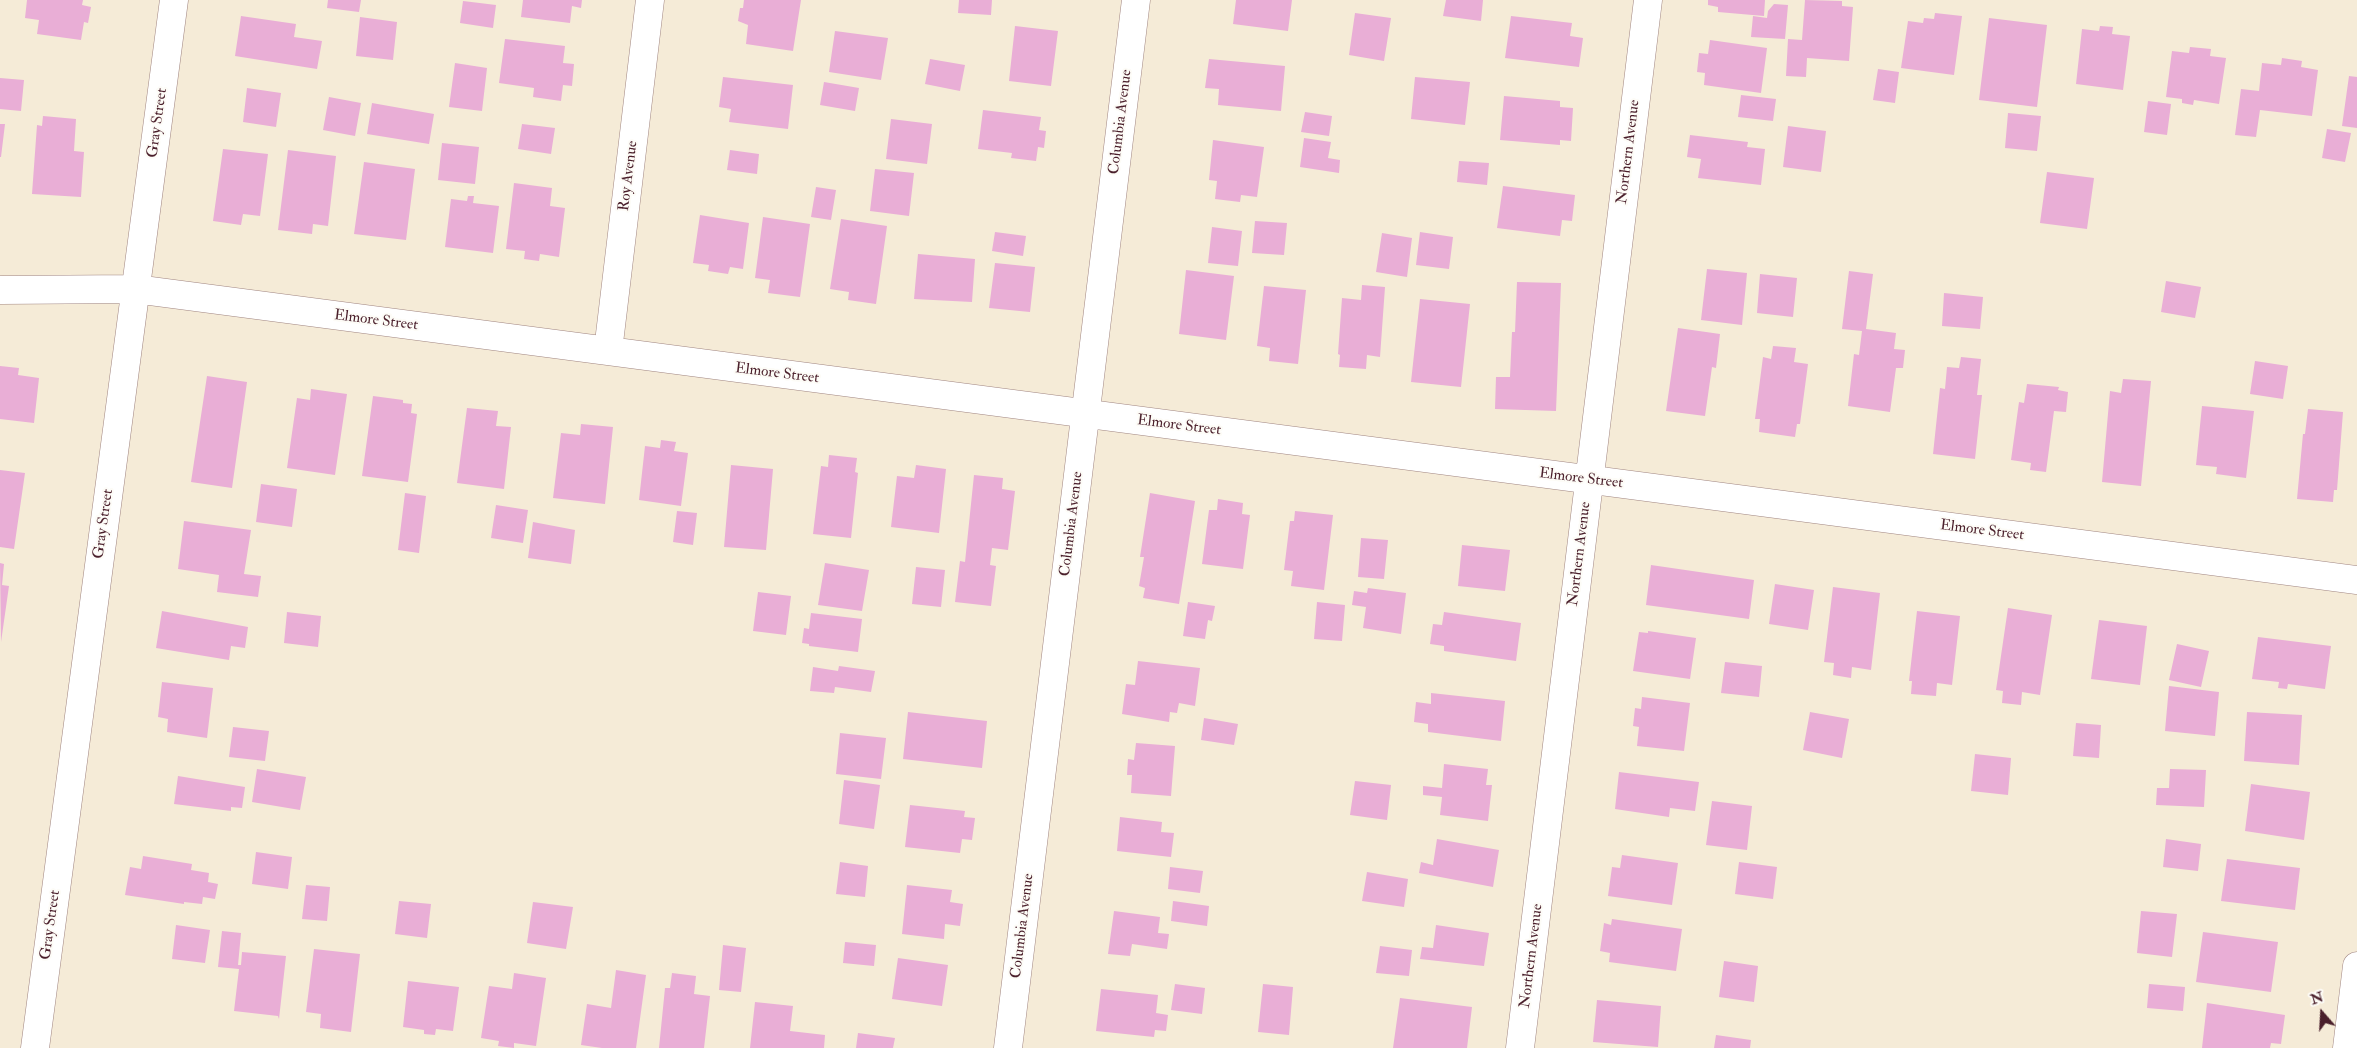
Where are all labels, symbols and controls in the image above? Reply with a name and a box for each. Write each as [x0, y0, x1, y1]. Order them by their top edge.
street label: Columbia Avenue [1106, 69, 1136, 175]
street label: Gray Street [144, 87, 172, 159]
street label: Northern Avenue [1614, 99, 1644, 205]
street label: Roy Avenue [616, 140, 642, 212]
street label: Elmore Street [333, 307, 419, 335]
street label: Elmore Street [734, 360, 820, 388]
street label: Elmore Street [1136, 412, 1222, 440]
street label: Elmore Street [1538, 465, 1624, 493]
street label: Columbia Avenue [1057, 471, 1087, 577]
street label: Gray Street [90, 488, 118, 560]
street label: Northern Avenue [1565, 501, 1595, 607]
street label: Elmore Street [1939, 517, 2025, 545]
street label: Columbia Avenue [1008, 873, 1038, 979]
street label: Gray Street [37, 889, 65, 961]
street label: Northern Avenue [1517, 903, 1547, 1009]
north arrow [2297, 988, 2347, 1038]
text: N [2308, 988, 2326, 1008]

